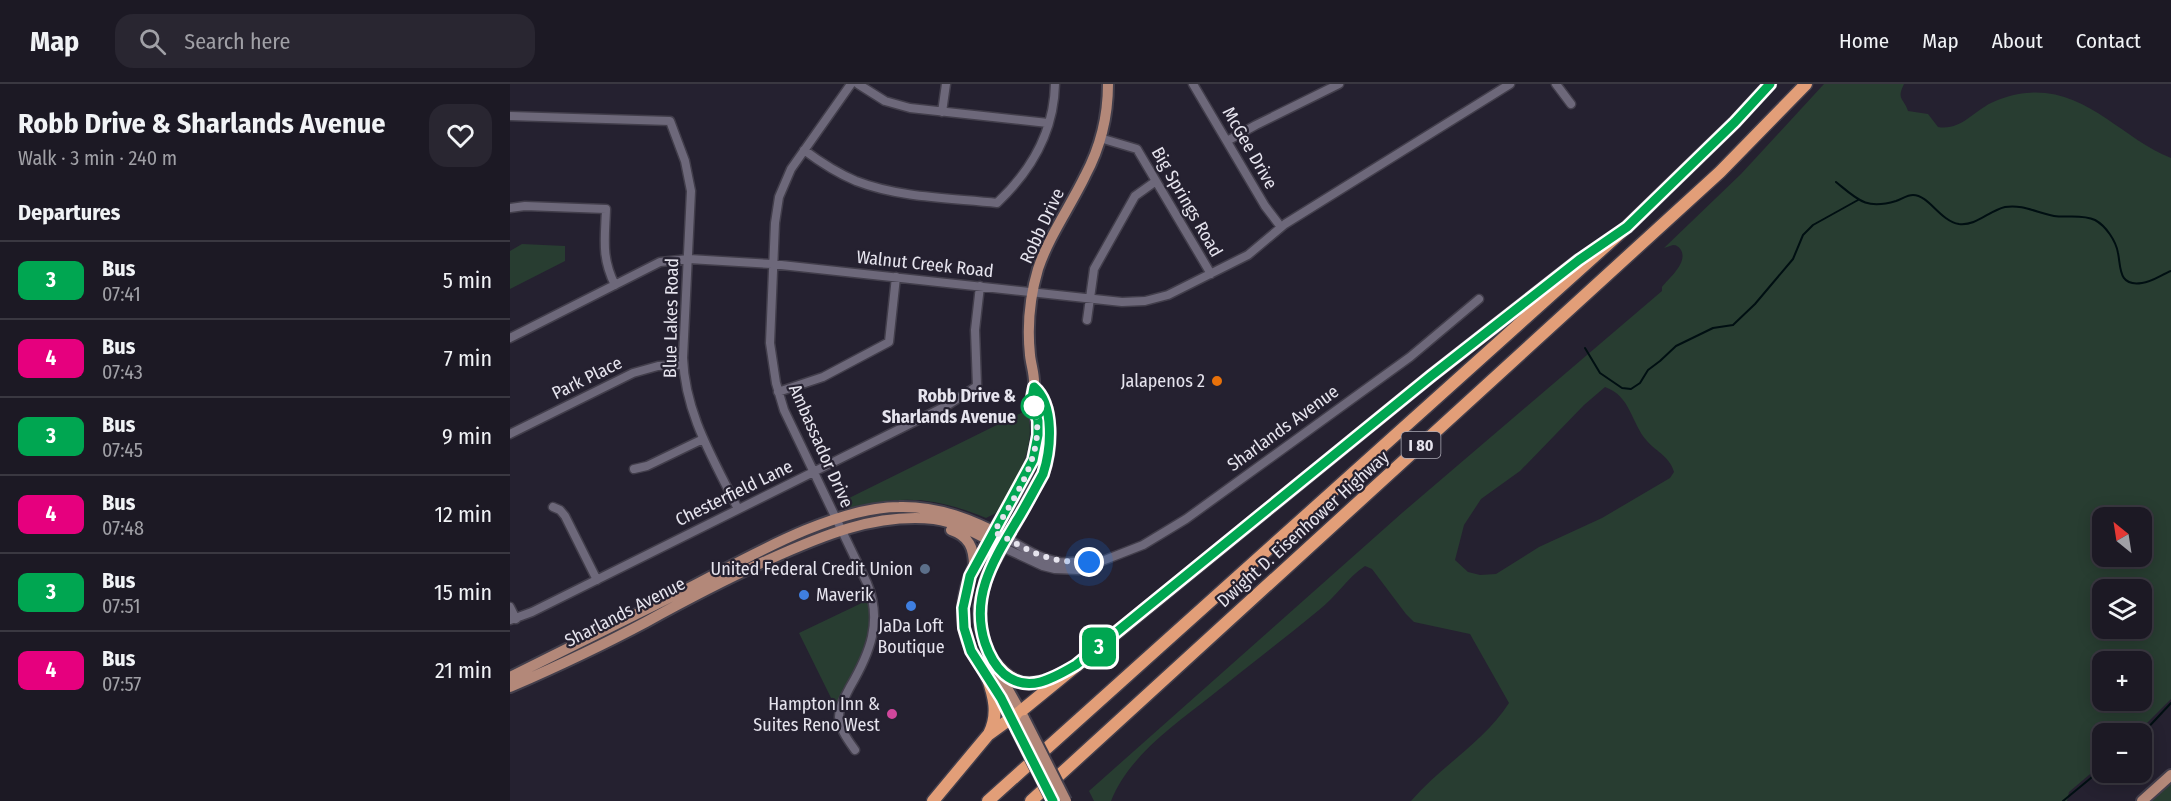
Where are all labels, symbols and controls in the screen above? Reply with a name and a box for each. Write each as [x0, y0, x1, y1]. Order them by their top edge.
search box [115, 14, 535, 68]
text: Map [30, 25, 79, 58]
icon: search [136, 25, 169, 58]
text: Search here [184, 28, 290, 55]
text: Home [1839, 28, 1889, 54]
text: Map [1922, 28, 1959, 54]
text: About [1992, 28, 2043, 54]
text: Contact [2076, 28, 2141, 54]
street label: McGee Drive [1218, 103, 1282, 193]
button: heart [429, 104, 492, 167]
text: Robb Drive & Sharlands Avenue [18, 107, 385, 140]
street label: Big Springs Road [1147, 143, 1227, 261]
text: Walk · 3 min · 240 m [18, 146, 177, 170]
street label: Robb Drive [1015, 185, 1069, 267]
text: Departures [18, 199, 120, 226]
street label: Walnut Creek Road [855, 246, 995, 282]
text: Bus [102, 255, 135, 282]
street label: Blue Lakes Road [659, 258, 683, 378]
text: 3 [46, 267, 56, 293]
text: 5 min [443, 267, 492, 294]
text: 07:41 [102, 282, 141, 306]
text: Bus [102, 333, 135, 360]
text: 4 [46, 345, 56, 371]
text: 7 min [444, 345, 492, 372]
street label: Park Place [548, 352, 626, 404]
text: 07:43 [102, 360, 143, 384]
place label: Jalapenos 2 [1121, 370, 1205, 392]
marker: Jalapenos 2 [1210, 374, 1224, 388]
street label: Sharlands Avenue [1223, 380, 1343, 476]
street label: Ambassador Drive [784, 381, 858, 511]
place label: Robb Drive & Sharlands Avenue [882, 385, 1017, 428]
marker: Robb Drive & Sharlands Avenue [1021, 393, 1047, 419]
text: Bus [102, 411, 135, 438]
text: 3 [46, 423, 56, 449]
text: 9 min [442, 423, 492, 450]
road number: I 80 [1402, 432, 1440, 458]
text: 07:45 [102, 438, 143, 462]
street label: Dwight D. Eisenhower Highway [1213, 446, 1393, 612]
street label: Chesterfield Lane [672, 455, 796, 531]
text: Bus [102, 489, 135, 516]
text: 4 [46, 501, 56, 527]
text: 12 min [434, 501, 492, 528]
north arrow [2092, 507, 2152, 567]
map controls [2092, 507, 2152, 783]
text: 07:48 [102, 516, 144, 540]
your location [1074, 547, 1104, 577]
place label: United Federal Credit Union [711, 558, 913, 580]
marker: United Federal Credit Union [918, 562, 932, 576]
text: Bus [102, 567, 135, 594]
street label: Sharlands Avenue [561, 572, 689, 652]
text: 3 [46, 579, 56, 605]
text: 15 min [434, 579, 492, 606]
button: layers [2092, 579, 2152, 639]
place label: Maverik [816, 584, 874, 606]
marker: Maverik [797, 588, 811, 602]
text: 07:51 [102, 594, 140, 618]
marker: JaDa Loft Boutique [904, 599, 918, 613]
place label: JaDa Loft Boutique [877, 615, 945, 658]
line badge: 3 [1080, 628, 1118, 666]
text: 3 [1094, 634, 1104, 660]
text: Bus [102, 645, 135, 672]
button: + [2092, 651, 2152, 711]
text: 4 [46, 657, 56, 683]
text: 21 min [435, 657, 492, 684]
text: 07:57 [102, 672, 141, 696]
place label: Hampton Inn & Suites Reno West [753, 693, 880, 736]
marker: Hampton Inn & Suites Reno West [885, 707, 899, 721]
button: − [2092, 723, 2152, 783]

